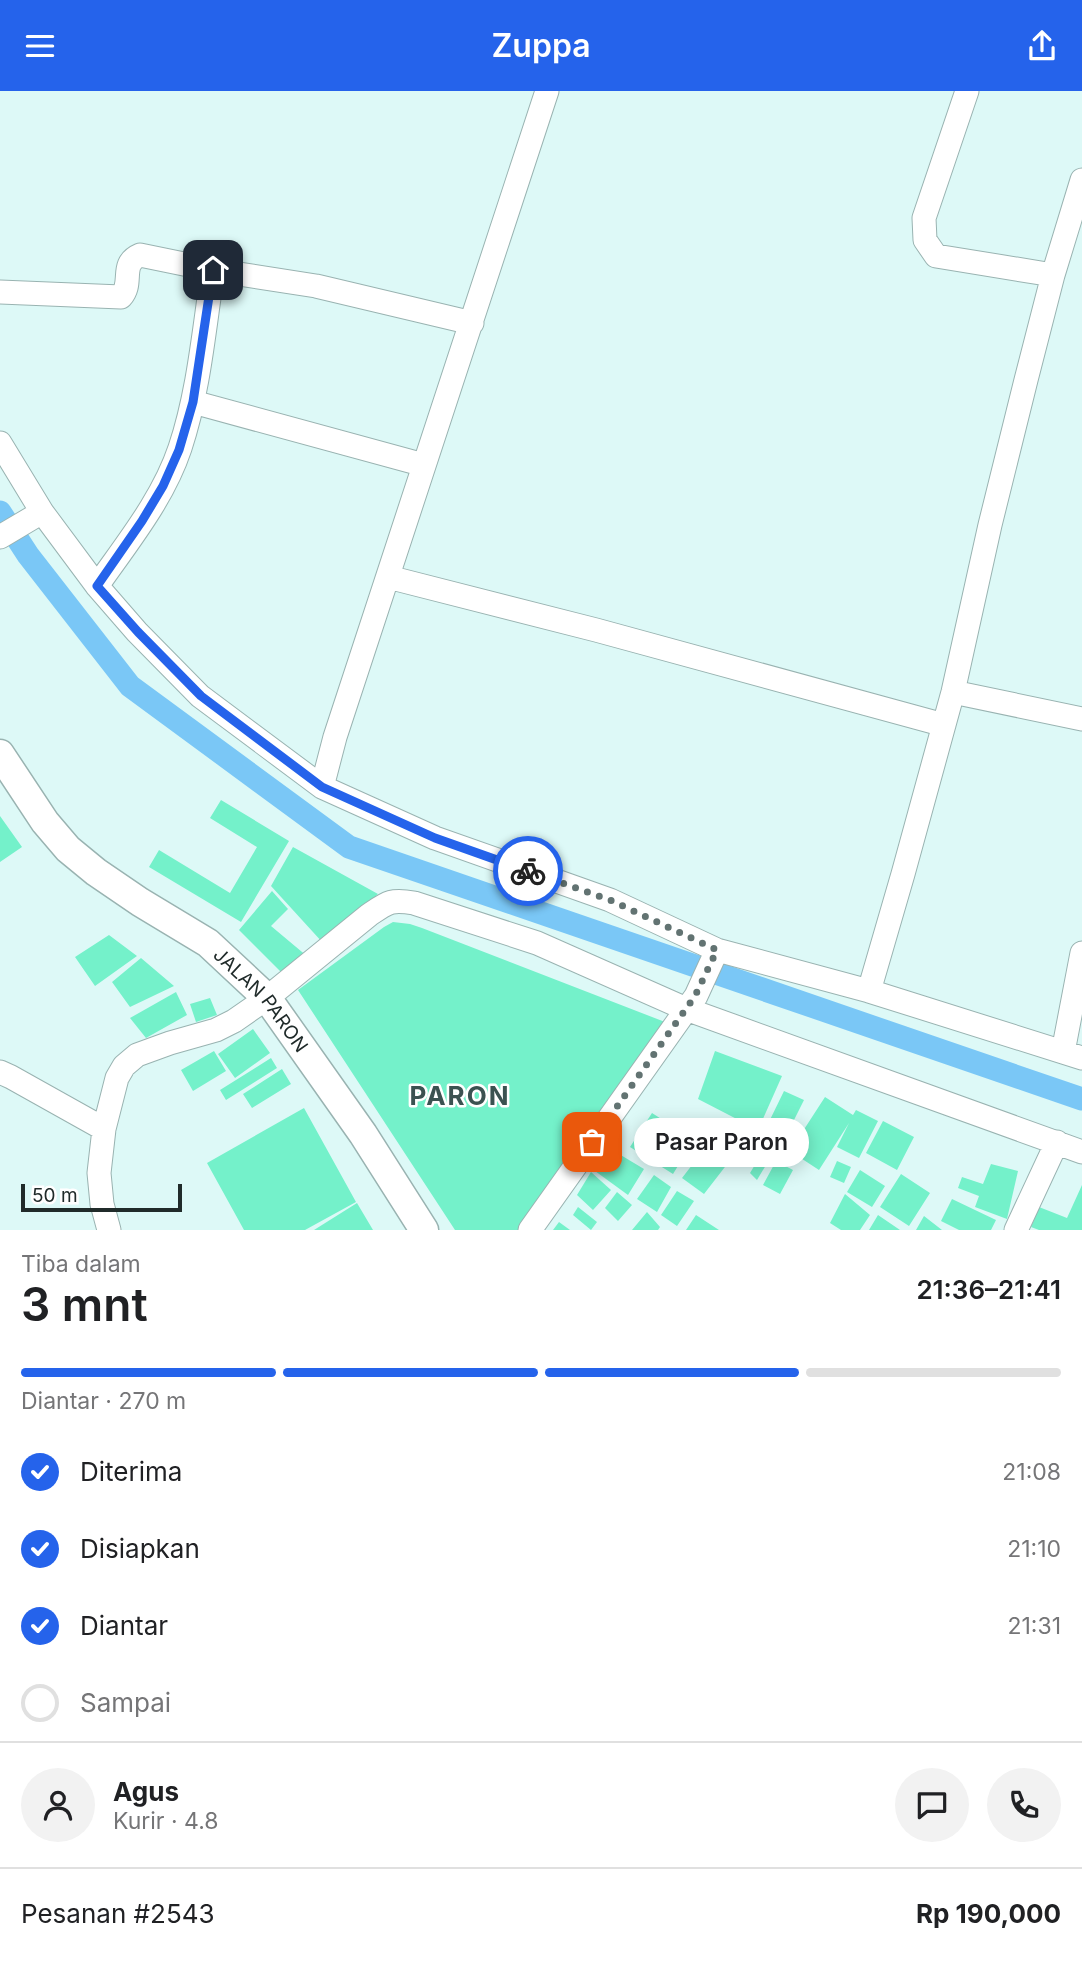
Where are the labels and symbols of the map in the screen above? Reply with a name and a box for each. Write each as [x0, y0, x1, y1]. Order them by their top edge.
pin [183, 240, 243, 300]
courier [493, 836, 563, 906]
street label: JALAN PARON [209, 943, 313, 1057]
district label: PARON [409, 1080, 511, 1111]
pin [562, 1112, 622, 1172]
callout: Pasar Paron [634, 1117, 809, 1167]
scale bar [21, 1181, 182, 1213]

